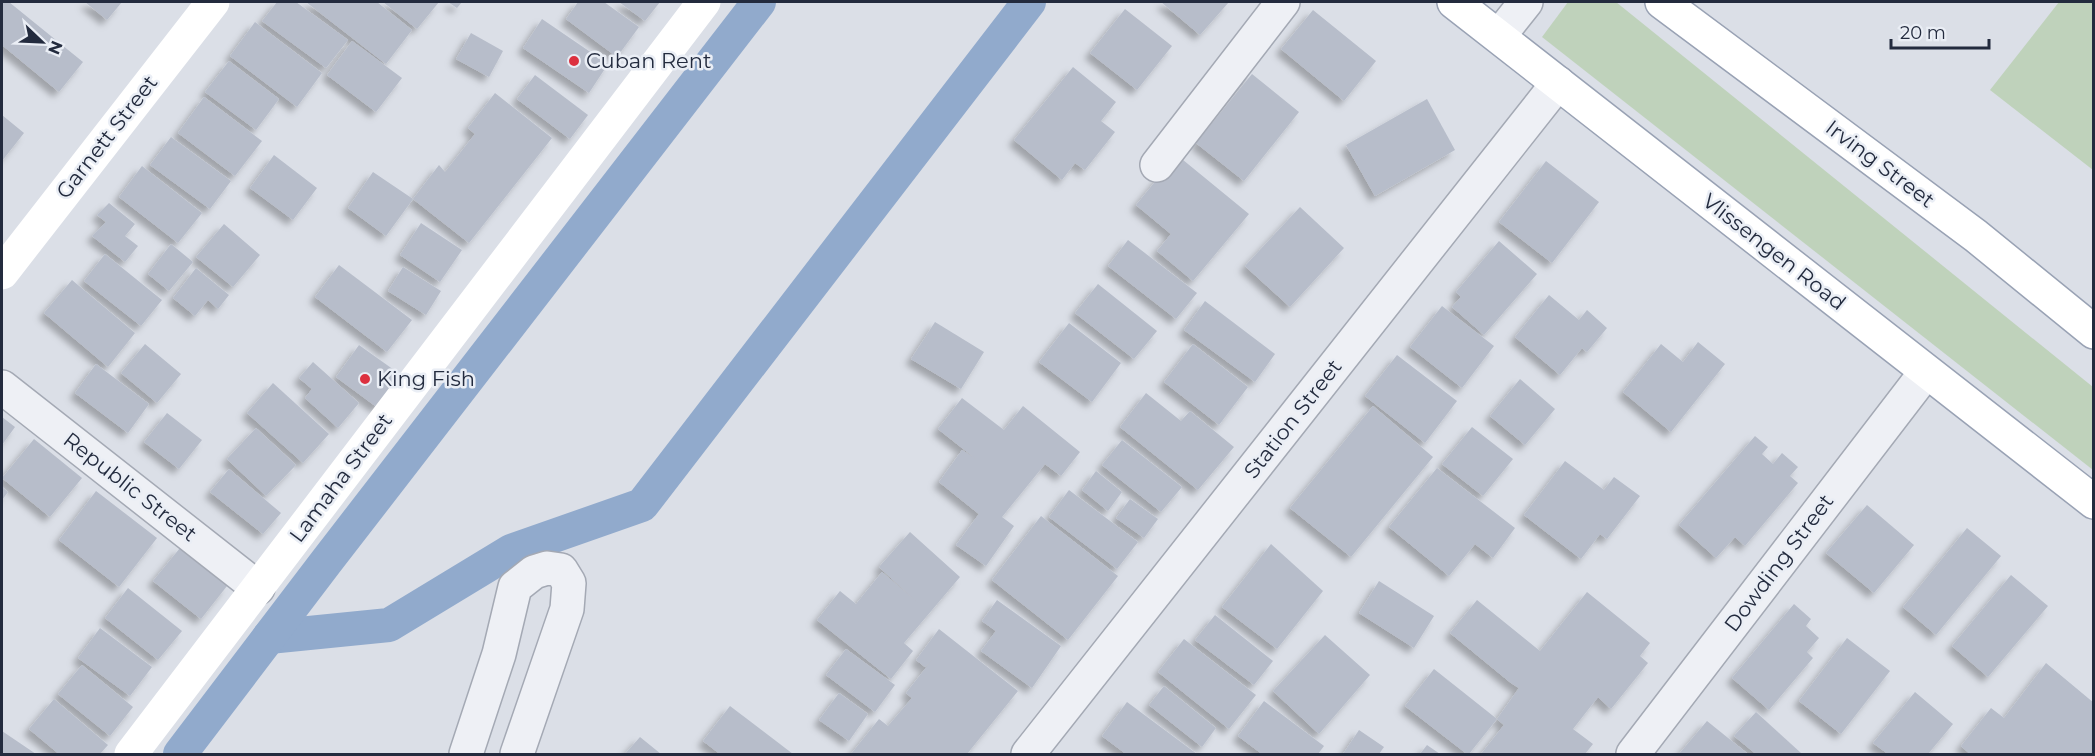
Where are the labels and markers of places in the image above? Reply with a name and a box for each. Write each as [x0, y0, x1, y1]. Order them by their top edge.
place label: Cuban Rent [586, 48, 711, 73]
marker: Cuban Rent [567, 54, 581, 68]
place label: King Fish [377, 366, 475, 391]
marker: King Fish [358, 372, 372, 386]

